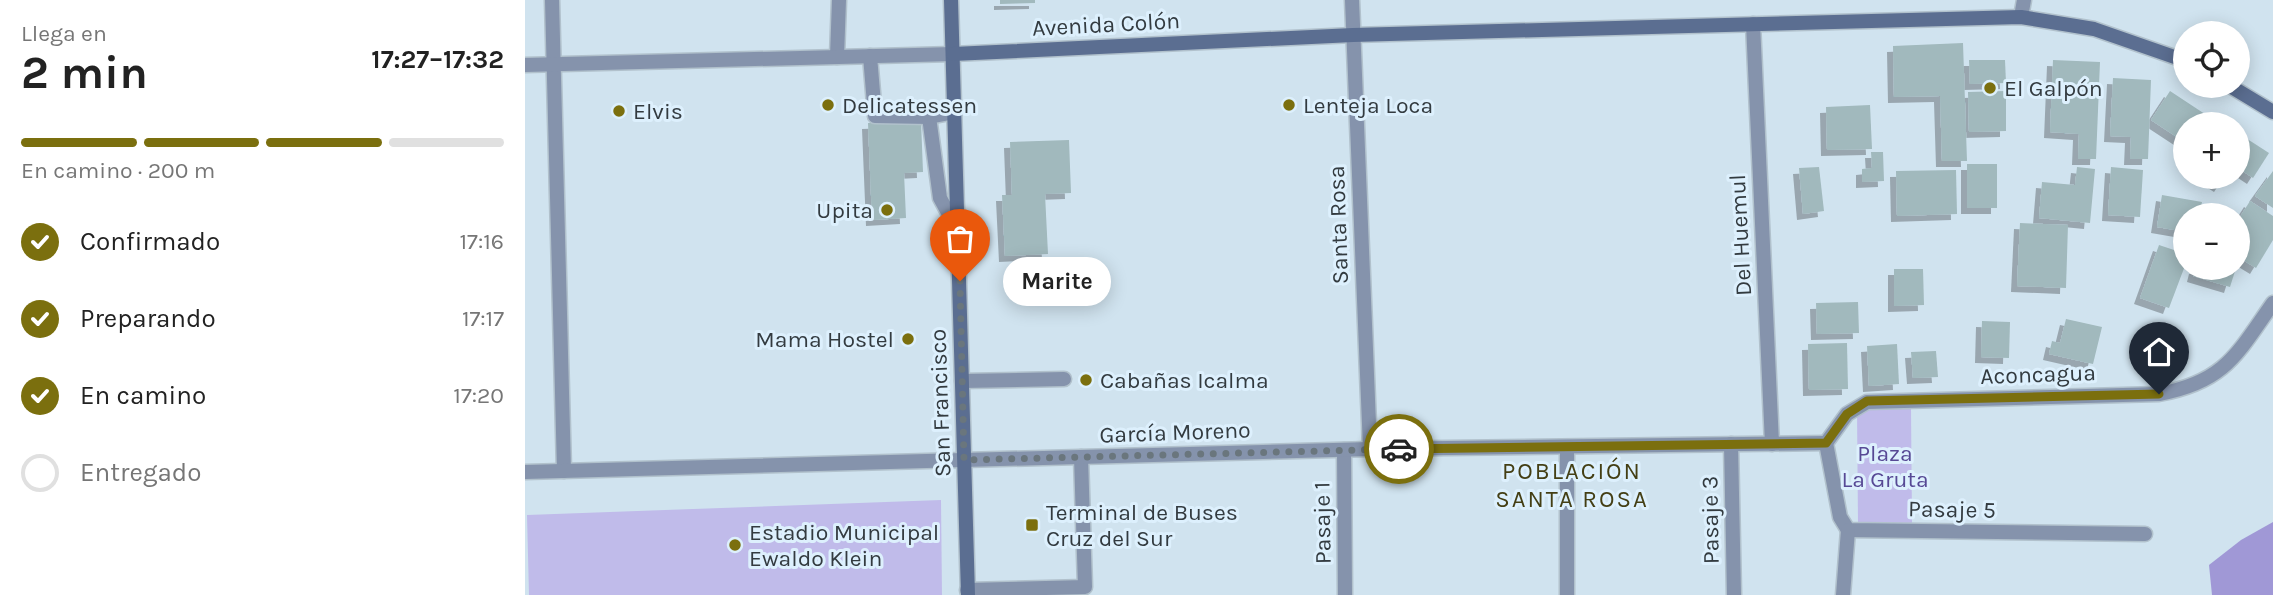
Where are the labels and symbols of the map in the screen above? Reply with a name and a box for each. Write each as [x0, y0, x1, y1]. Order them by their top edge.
street label: Avenida Colón [1031, 7, 1181, 42]
place label: El Galpón [2004, 75, 2103, 102]
marker: El Galpón [1982, 80, 1998, 96]
place label: Delicatessen [842, 92, 977, 119]
place label: Lenteja Loca [1303, 92, 1433, 119]
marker: Delicatessen [820, 97, 836, 113]
marker: Lenteja Loca [1281, 97, 1297, 113]
place label: Elvis [633, 98, 683, 125]
marker: Elvis [611, 103, 627, 119]
street label: Santa Rosa [1323, 165, 1354, 285]
street label: Del Huemul [1724, 173, 1757, 297]
place label: Upita [816, 197, 873, 224]
marker: Upita [879, 202, 895, 218]
pin [930, 209, 990, 281]
callout: Marite [1002, 256, 1111, 306]
pin [2129, 322, 2189, 394]
place label: Mama Hostel [755, 326, 894, 353]
street label: San Francisco [924, 329, 957, 477]
marker: Mama Hostel [900, 331, 916, 347]
street label: Aconcagua [1980, 359, 2096, 390]
place label: Cabañas Icalma [1100, 367, 1269, 394]
marker: Cabañas Icalma [1078, 372, 1094, 388]
courier [1364, 414, 1434, 484]
street label: García Moreno [1099, 416, 1251, 449]
park label: Plaza La Gruta [1841, 440, 1929, 493]
district label: POBLACIÓN SANTA ROSA [1495, 457, 1649, 513]
street label: Pasaje 3 [1696, 476, 1725, 564]
street label: Pasaje 1 [1308, 482, 1337, 564]
street label: Pasaje 5 [1908, 495, 1996, 524]
place label: Terminal de Buses Cruz del Sur [1046, 499, 1238, 552]
marker: Terminal de Buses Cruz del Sur [1024, 517, 1040, 533]
place label: Estadio Municipal Ewaldo Klein [749, 519, 939, 572]
marker: Estadio Municipal Ewaldo Klein [727, 537, 743, 553]

